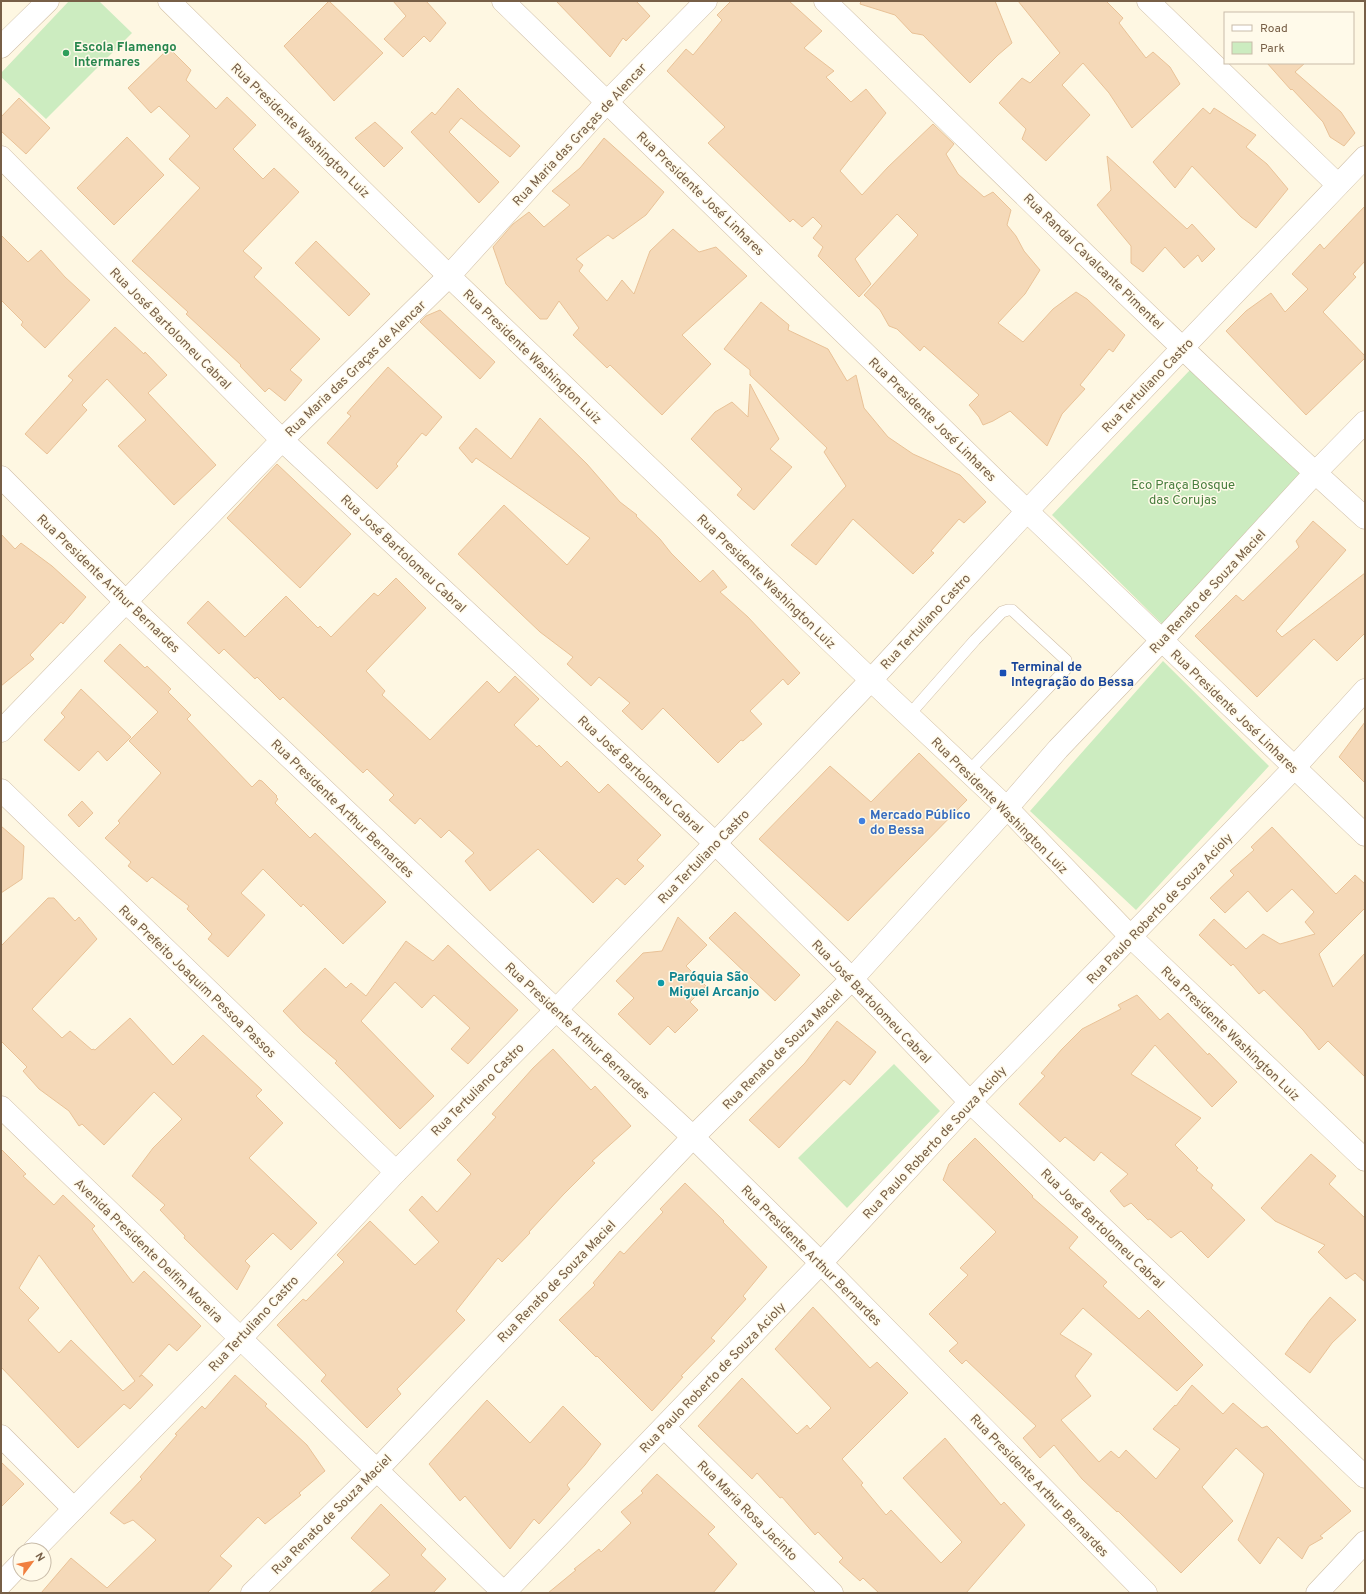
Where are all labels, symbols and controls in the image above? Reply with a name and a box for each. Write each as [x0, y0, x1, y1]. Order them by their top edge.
legend [1224, 12, 1354, 64]
text: Road [1260, 21, 1288, 37]
place label: Escola Flamengo Intermares [74, 40, 177, 71]
text: Park [1260, 41, 1285, 57]
marker: Escola Flamengo Intermares [61, 48, 71, 58]
street label: Rua Presidente Washington Luiz [227, 61, 372, 202]
street label: Rua Maria das Graças de Alencar [510, 61, 651, 210]
street label: Rua Presidente José Linhares [632, 129, 767, 260]
street label: Rua Randal Cavalcante Pimentel [1019, 191, 1166, 334]
street label: Rua José Bartolomeu Cabral [105, 265, 234, 394]
street label: Rua Presidente Washington Luiz [459, 287, 604, 428]
street label: Rua Maria das Graças de Alencar [283, 298, 430, 441]
street label: Rua Tertuliano Castro [1099, 336, 1198, 437]
street label: Rua Presidente José Linhares [864, 355, 999, 486]
park label: Eco Praça Bosque das Corujas [1131, 478, 1235, 509]
street label: Rua José Bartolomeu Cabral [337, 492, 469, 617]
street label: Rua Presidente Arthur Bernardes [33, 512, 182, 657]
street label: Rua Presidente Washington Luiz [693, 512, 838, 653]
street label: Rua Renato de Souza Maciel [1147, 527, 1270, 658]
street label: Rua Tertuliano Castro [878, 571, 975, 674]
street label: Rua Presidente José Linhares [1166, 647, 1301, 778]
place label: Terminal de Integração do Bessa [1011, 660, 1134, 691]
marker: Terminal de Integração do Bessa [998, 668, 1008, 678]
street label: Rua José Bartolomeu Cabral [574, 713, 706, 838]
street label: Rua Presidente Washington Luiz [927, 735, 1070, 878]
street label: Rua Presidente Arthur Bernardes [267, 737, 416, 882]
street label: Rua Tertuliano Castro [655, 807, 754, 908]
place label: Mercado Público do Bessa [870, 808, 971, 839]
marker: Mercado Público do Bessa [857, 816, 867, 826]
street label: Rua Paulo Roberto de Souza Acioly [1084, 831, 1237, 988]
street label: Rua Prefeito Joaquim Pessoa Passos [114, 903, 279, 1062]
street label: Rua José Bartolomeu Cabral [807, 937, 934, 1068]
street label: Rua Presidente Arthur Bernardes [501, 960, 652, 1103]
street label: Rua Presidente Washington Luiz [1157, 964, 1302, 1105]
place label: Paróquia São Miguel Arcanjo [669, 970, 759, 1001]
marker: Paróquia São Miguel Arcanjo [656, 978, 666, 988]
street label: Rua Renato de Souza Maciel [720, 987, 847, 1114]
street label: Rua Tertuliano Castro [429, 1041, 528, 1140]
street label: Rua Paulo Roberto de Souza Acioly [860, 1063, 1011, 1223]
street label: Rua José Bartolomeu Cabral [1036, 1166, 1167, 1293]
street label: Avenida Presidente Delfim Moreira [70, 1176, 225, 1327]
street label: Rua Presidente Arthur Bernardes [737, 1183, 884, 1330]
street label: Rua Renato de Souza Maciel [495, 1218, 620, 1347]
street label: Rua Tertuliano Castro [206, 1273, 303, 1376]
street label: Rua Paulo Roberto de Souza Acioly [637, 1300, 790, 1457]
street label: Rua Presidente Arthur Bernardes [966, 1412, 1111, 1561]
street label: Rua Renato de Souza Maciel [269, 1452, 396, 1579]
street label: Rua Maria Rosa Jacinto [693, 1458, 800, 1565]
north arrow [12, 1542, 52, 1582]
text: N [32, 1550, 48, 1564]

